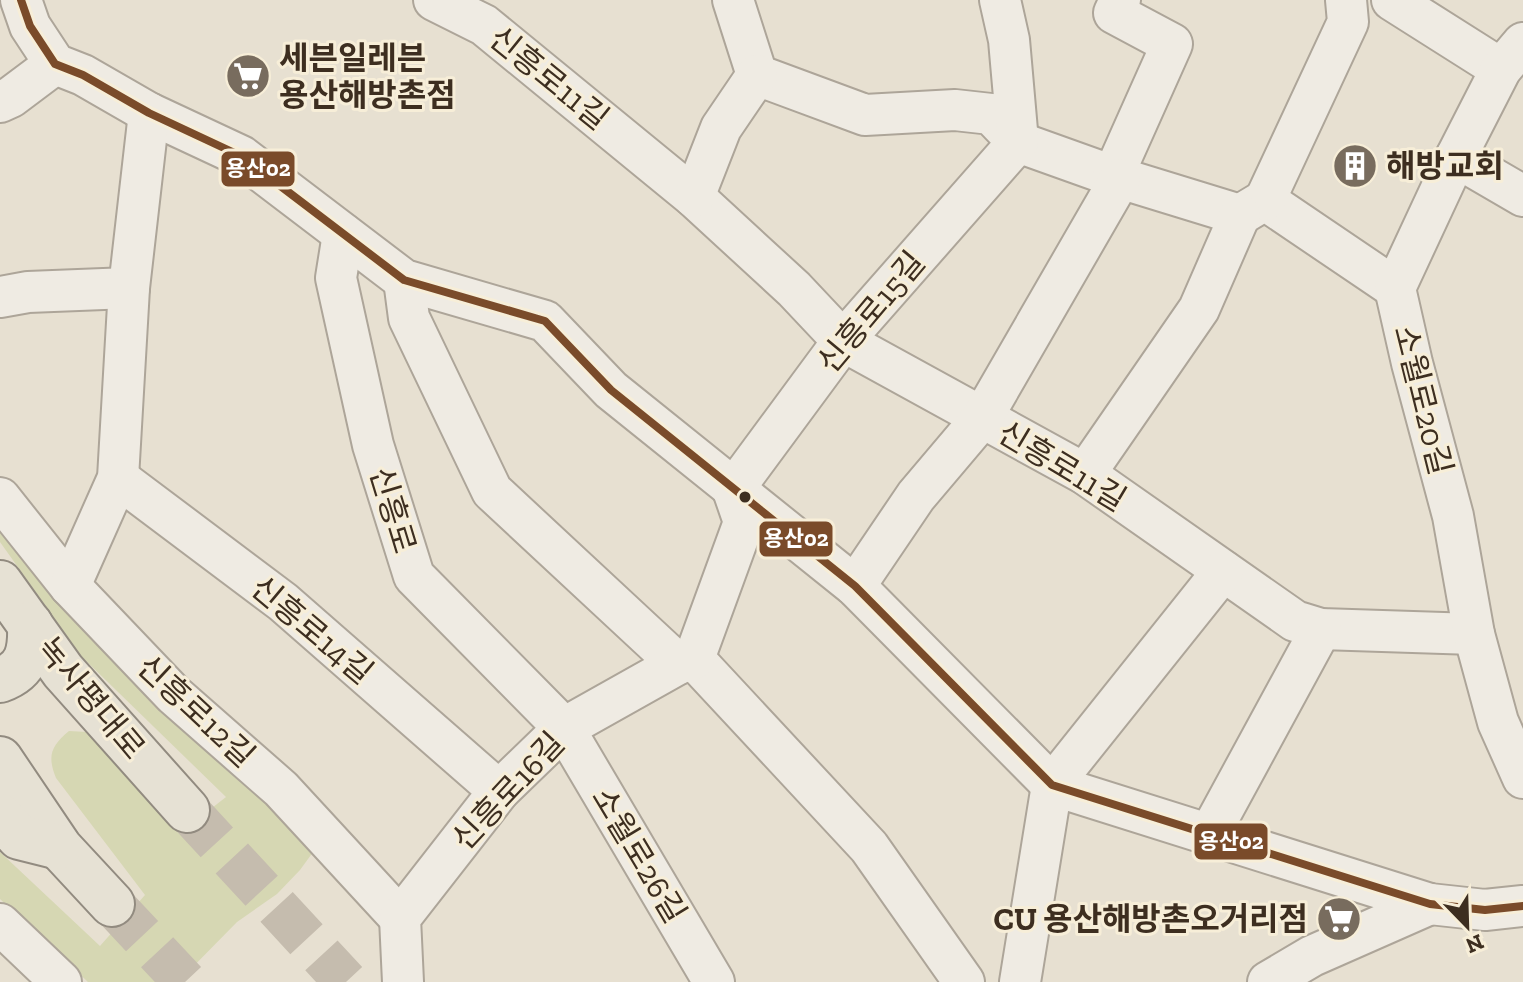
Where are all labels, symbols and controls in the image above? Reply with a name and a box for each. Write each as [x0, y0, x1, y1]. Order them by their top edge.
street label: 신흥로11길 [482, 18, 616, 138]
place label: 세븐일레븐 용산해방촌점 [279, 39, 456, 114]
supermarket icon: 세븐일레븐 용산해방촌점 [224, 52, 272, 100]
building icon: 해방교회 [1331, 142, 1379, 190]
place label: 해방교회 [1386, 147, 1504, 185]
line badge: 용산02 [220, 150, 296, 188]
text: 용산02 [226, 155, 291, 182]
street label: 신흥로15길 [809, 244, 933, 380]
street label: 소월로20길 [1386, 321, 1460, 479]
street label: 신흥로11길 [991, 413, 1133, 519]
street label: 신흥로 [362, 462, 424, 558]
unlabelled marker [737, 489, 753, 505]
line badge: 용산02 [758, 520, 834, 558]
text: 용산02 [764, 525, 829, 552]
street label: 신흥로14길 [243, 568, 381, 692]
street label: 녹사평대로 [29, 629, 153, 767]
street label: 신흥로12길 [129, 647, 263, 775]
street label: 신흥로16길 [444, 724, 572, 858]
street label: 소월로26길 [584, 780, 694, 930]
line badge: 용산02 [1193, 822, 1269, 861]
text: 용산02 [1199, 828, 1264, 855]
north arrow [1427, 886, 1507, 966]
supermarket icon: CU 용산해방촌오거리점 [1315, 895, 1363, 943]
place label: CU 용산해방촌오거리점 [993, 900, 1308, 938]
text: N [1461, 928, 1488, 960]

